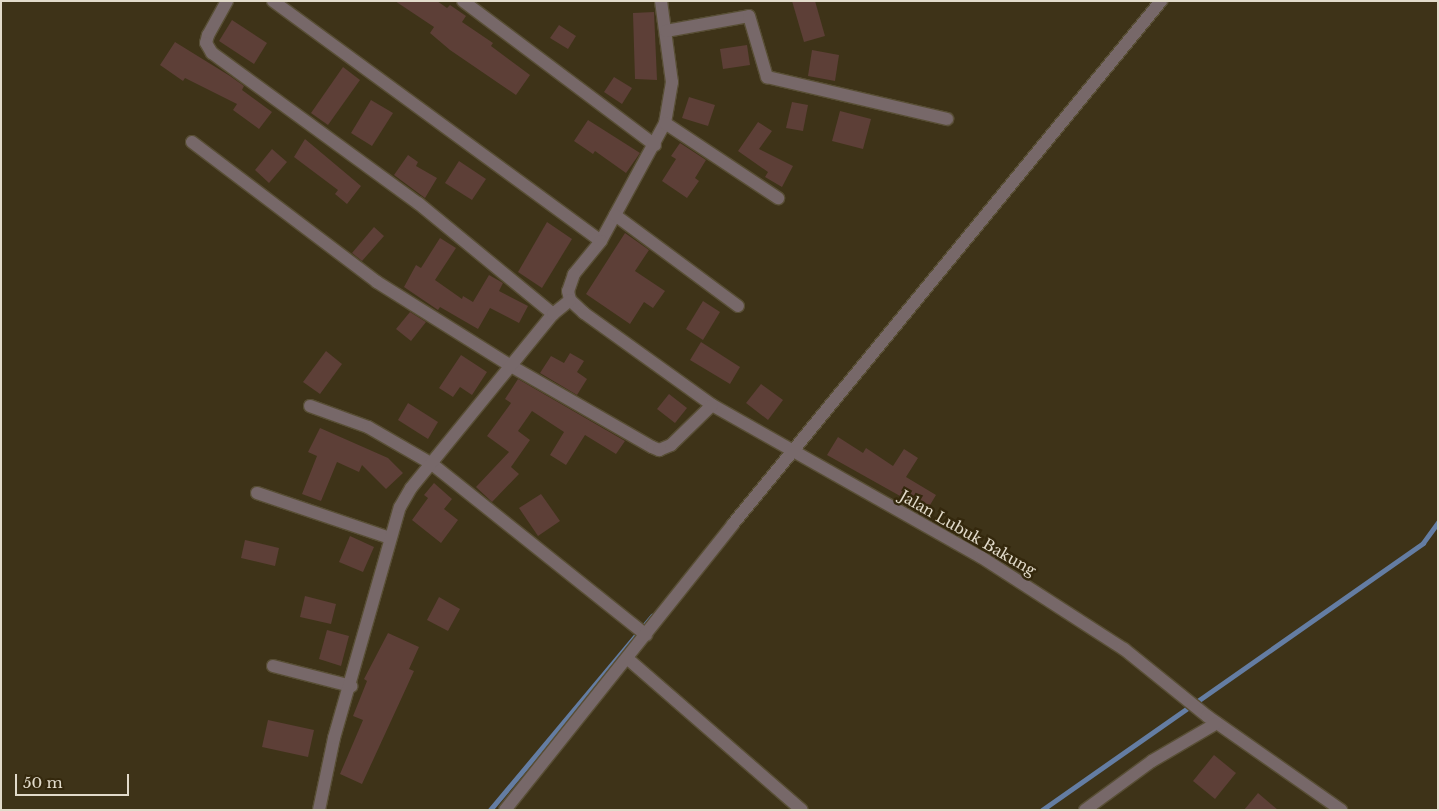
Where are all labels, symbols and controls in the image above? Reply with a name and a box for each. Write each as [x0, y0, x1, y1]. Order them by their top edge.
street label: Jalan Lubuk Bakung [897, 487, 1039, 579]
scale bar [18, 764, 131, 796]
text: 50 m [23, 773, 63, 792]

